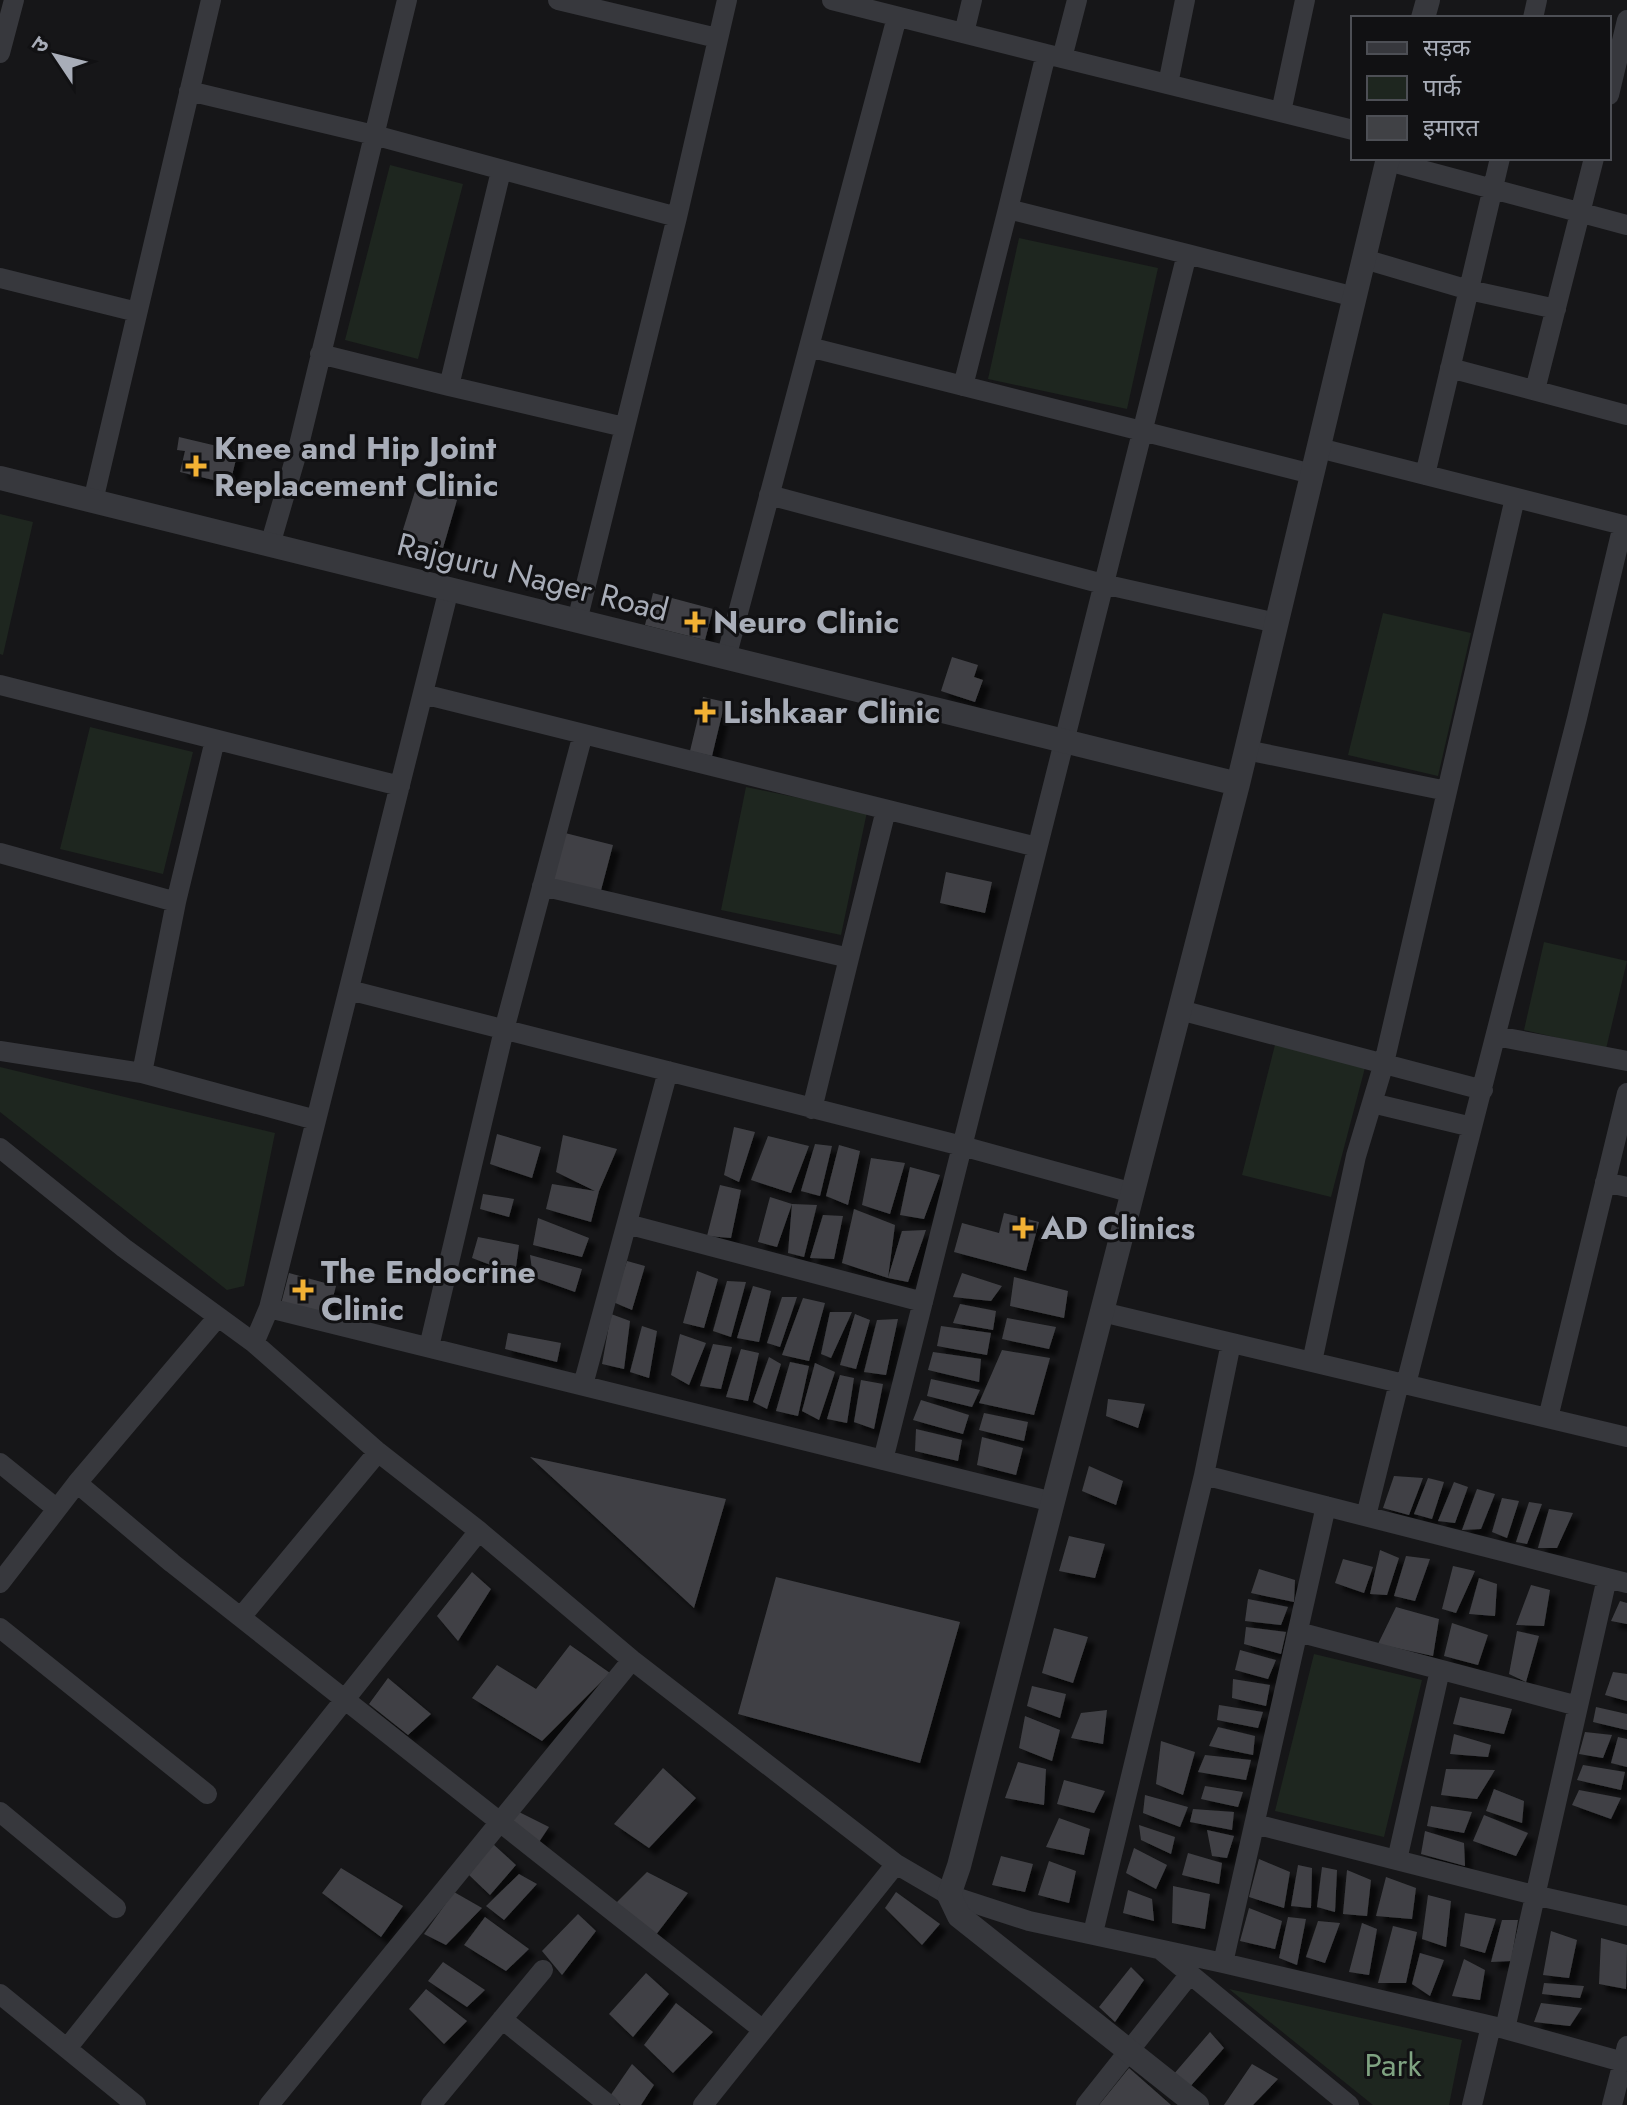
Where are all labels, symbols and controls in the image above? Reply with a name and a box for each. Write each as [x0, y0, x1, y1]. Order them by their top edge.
north arrow [16, 16, 96, 96]
legend [1351, 16, 1611, 160]
text: उ [23, 29, 57, 59]
text: सड़क [1423, 30, 1471, 65]
text: पार्क [1423, 70, 1462, 105]
text: इमारत [1423, 110, 1480, 145]
place label: Knee and Hip Joint Replacement Clinic [214, 425, 499, 508]
marker: Knee and Hip Joint Replacement Clinic [185, 455, 207, 477]
street label: Rajguru Nager Road [392, 521, 674, 633]
place label: Neuro Clinic [713, 599, 899, 645]
marker: Neuro Clinic [684, 611, 706, 633]
place label: Lishkaar Clinic [723, 689, 940, 735]
marker: Lishkaar Clinic [694, 701, 716, 723]
place label: AD Clinics [1040, 1205, 1195, 1251]
marker: AD Clinics [1012, 1217, 1034, 1239]
place label: The Endocrine Clinic [321, 1249, 536, 1332]
marker: The Endocrine Clinic [292, 1279, 314, 1301]
park label: Park [1364, 2042, 1422, 2088]

